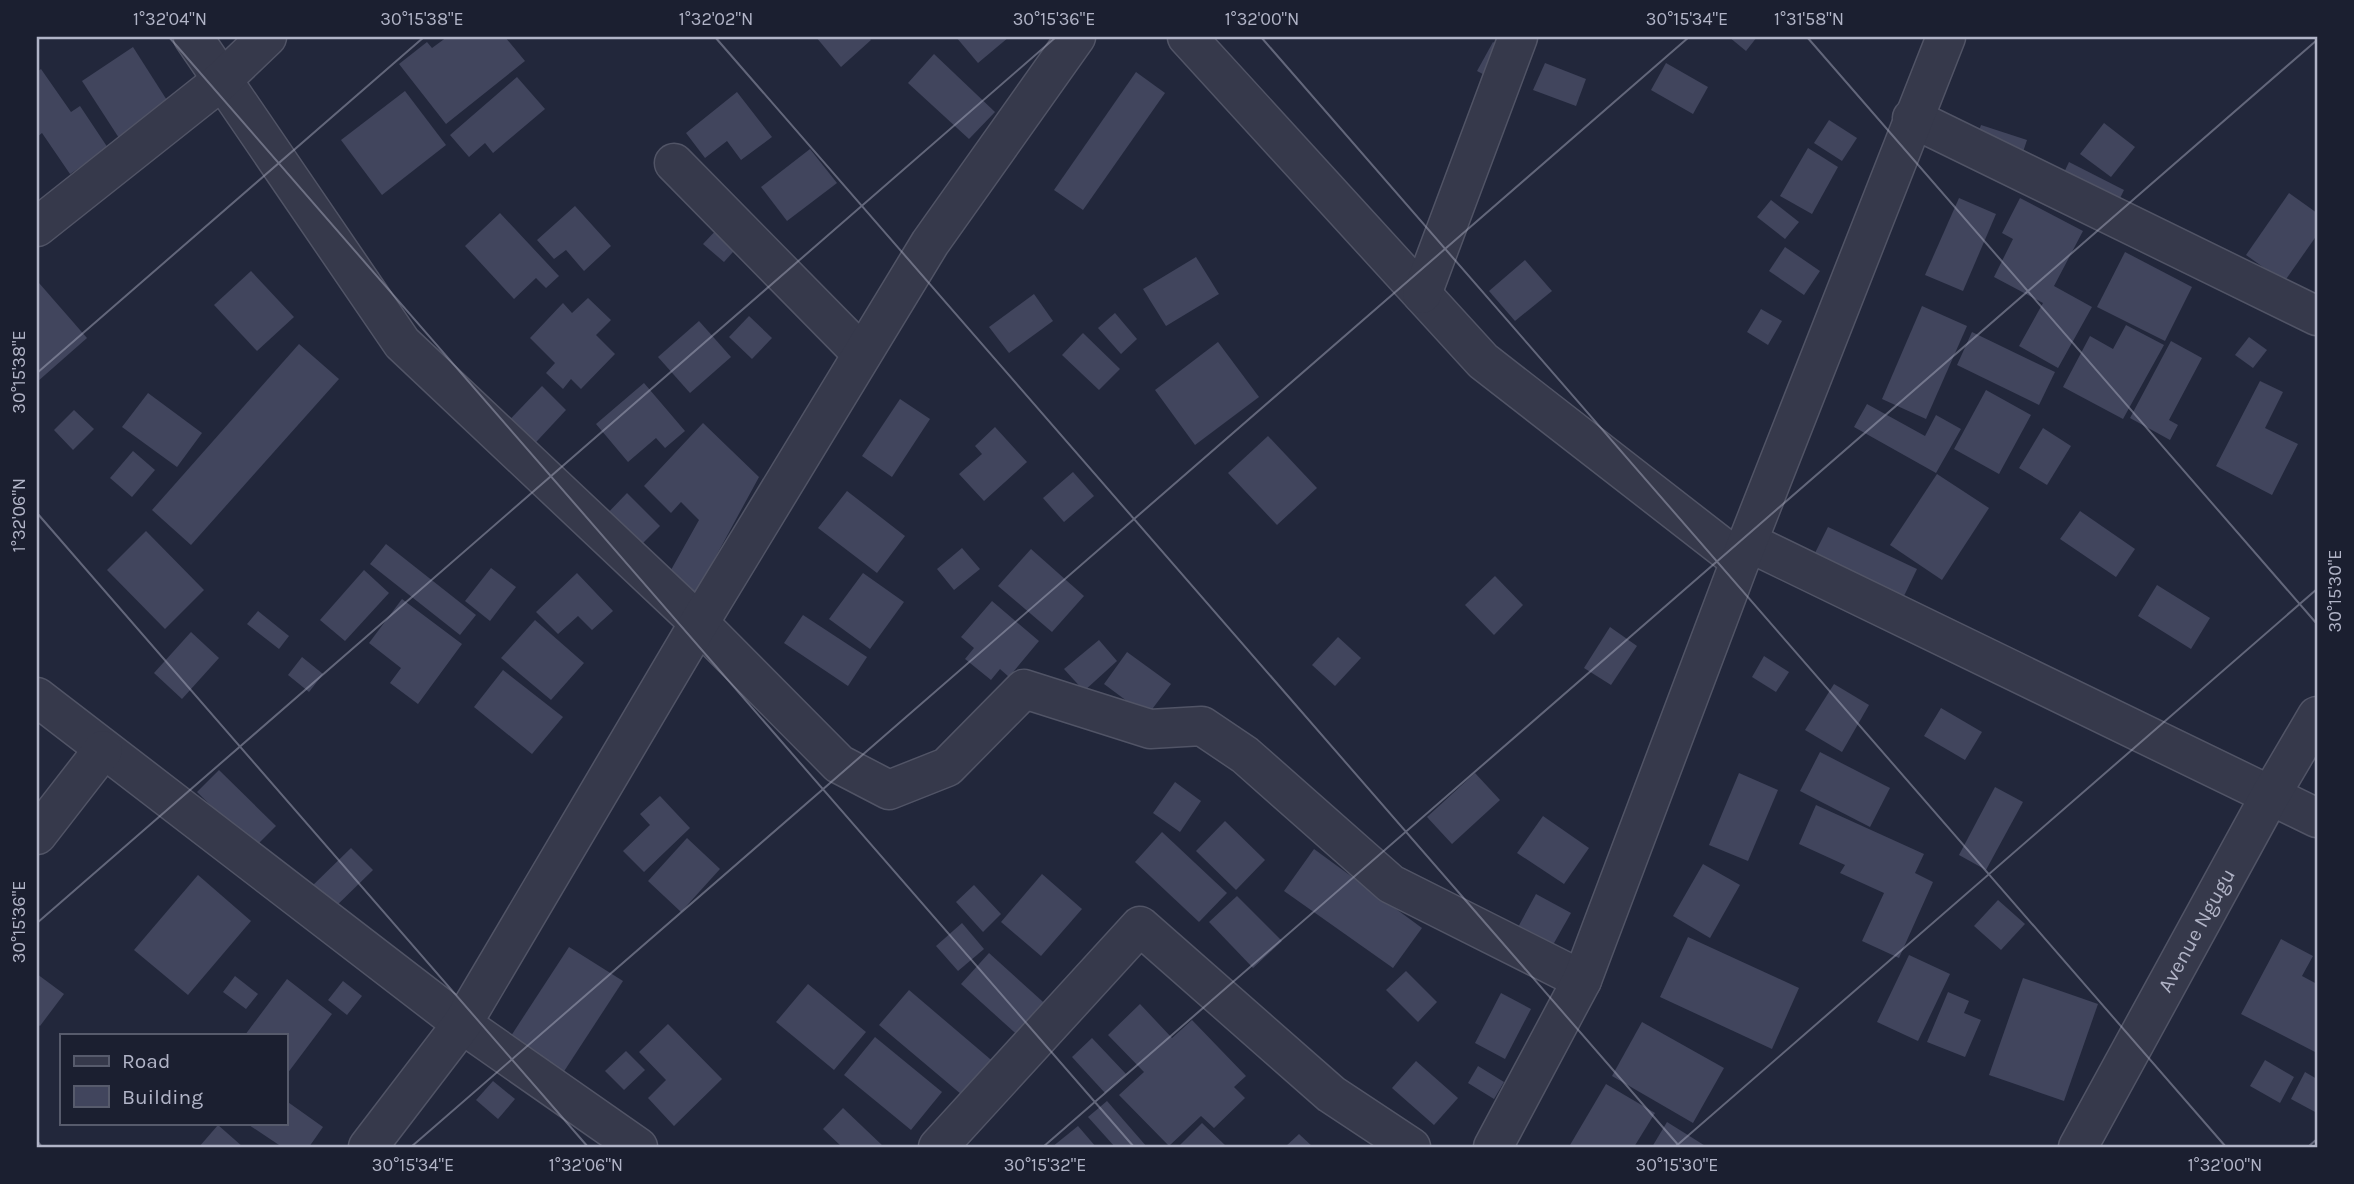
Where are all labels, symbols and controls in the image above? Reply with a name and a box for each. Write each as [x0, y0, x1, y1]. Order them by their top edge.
text: 1°32'04"N [133, 8, 207, 30]
text: 30°15'38"E [380, 8, 464, 30]
text: 1°32'02"N [679, 8, 753, 30]
text: 30°15'36"E [1013, 8, 1095, 30]
text: 1°32'00"N [1225, 8, 1299, 30]
text: 30°15'34"E [1646, 8, 1728, 30]
text: 1°31'58"N [1774, 8, 1844, 30]
text: 30°15'38"E [8, 330, 30, 414]
text: 1°32'06"N [8, 478, 30, 552]
text: 30°15'30"E [2324, 550, 2346, 632]
street label: Avenue Ngugu [2153, 864, 2240, 996]
text: 30°15'36"E [8, 881, 30, 963]
legend [60, 1034, 287, 1124]
text: Road [122, 1049, 170, 1073]
text: Building [122, 1085, 203, 1109]
text: 30°15'34"E [372, 1154, 454, 1176]
text: 1°32'06"N [549, 1154, 623, 1176]
text: 30°15'32"E [1004, 1154, 1086, 1176]
text: 30°15'30"E [1636, 1154, 1718, 1176]
text: 1°32'00"N [2188, 1154, 2262, 1176]

